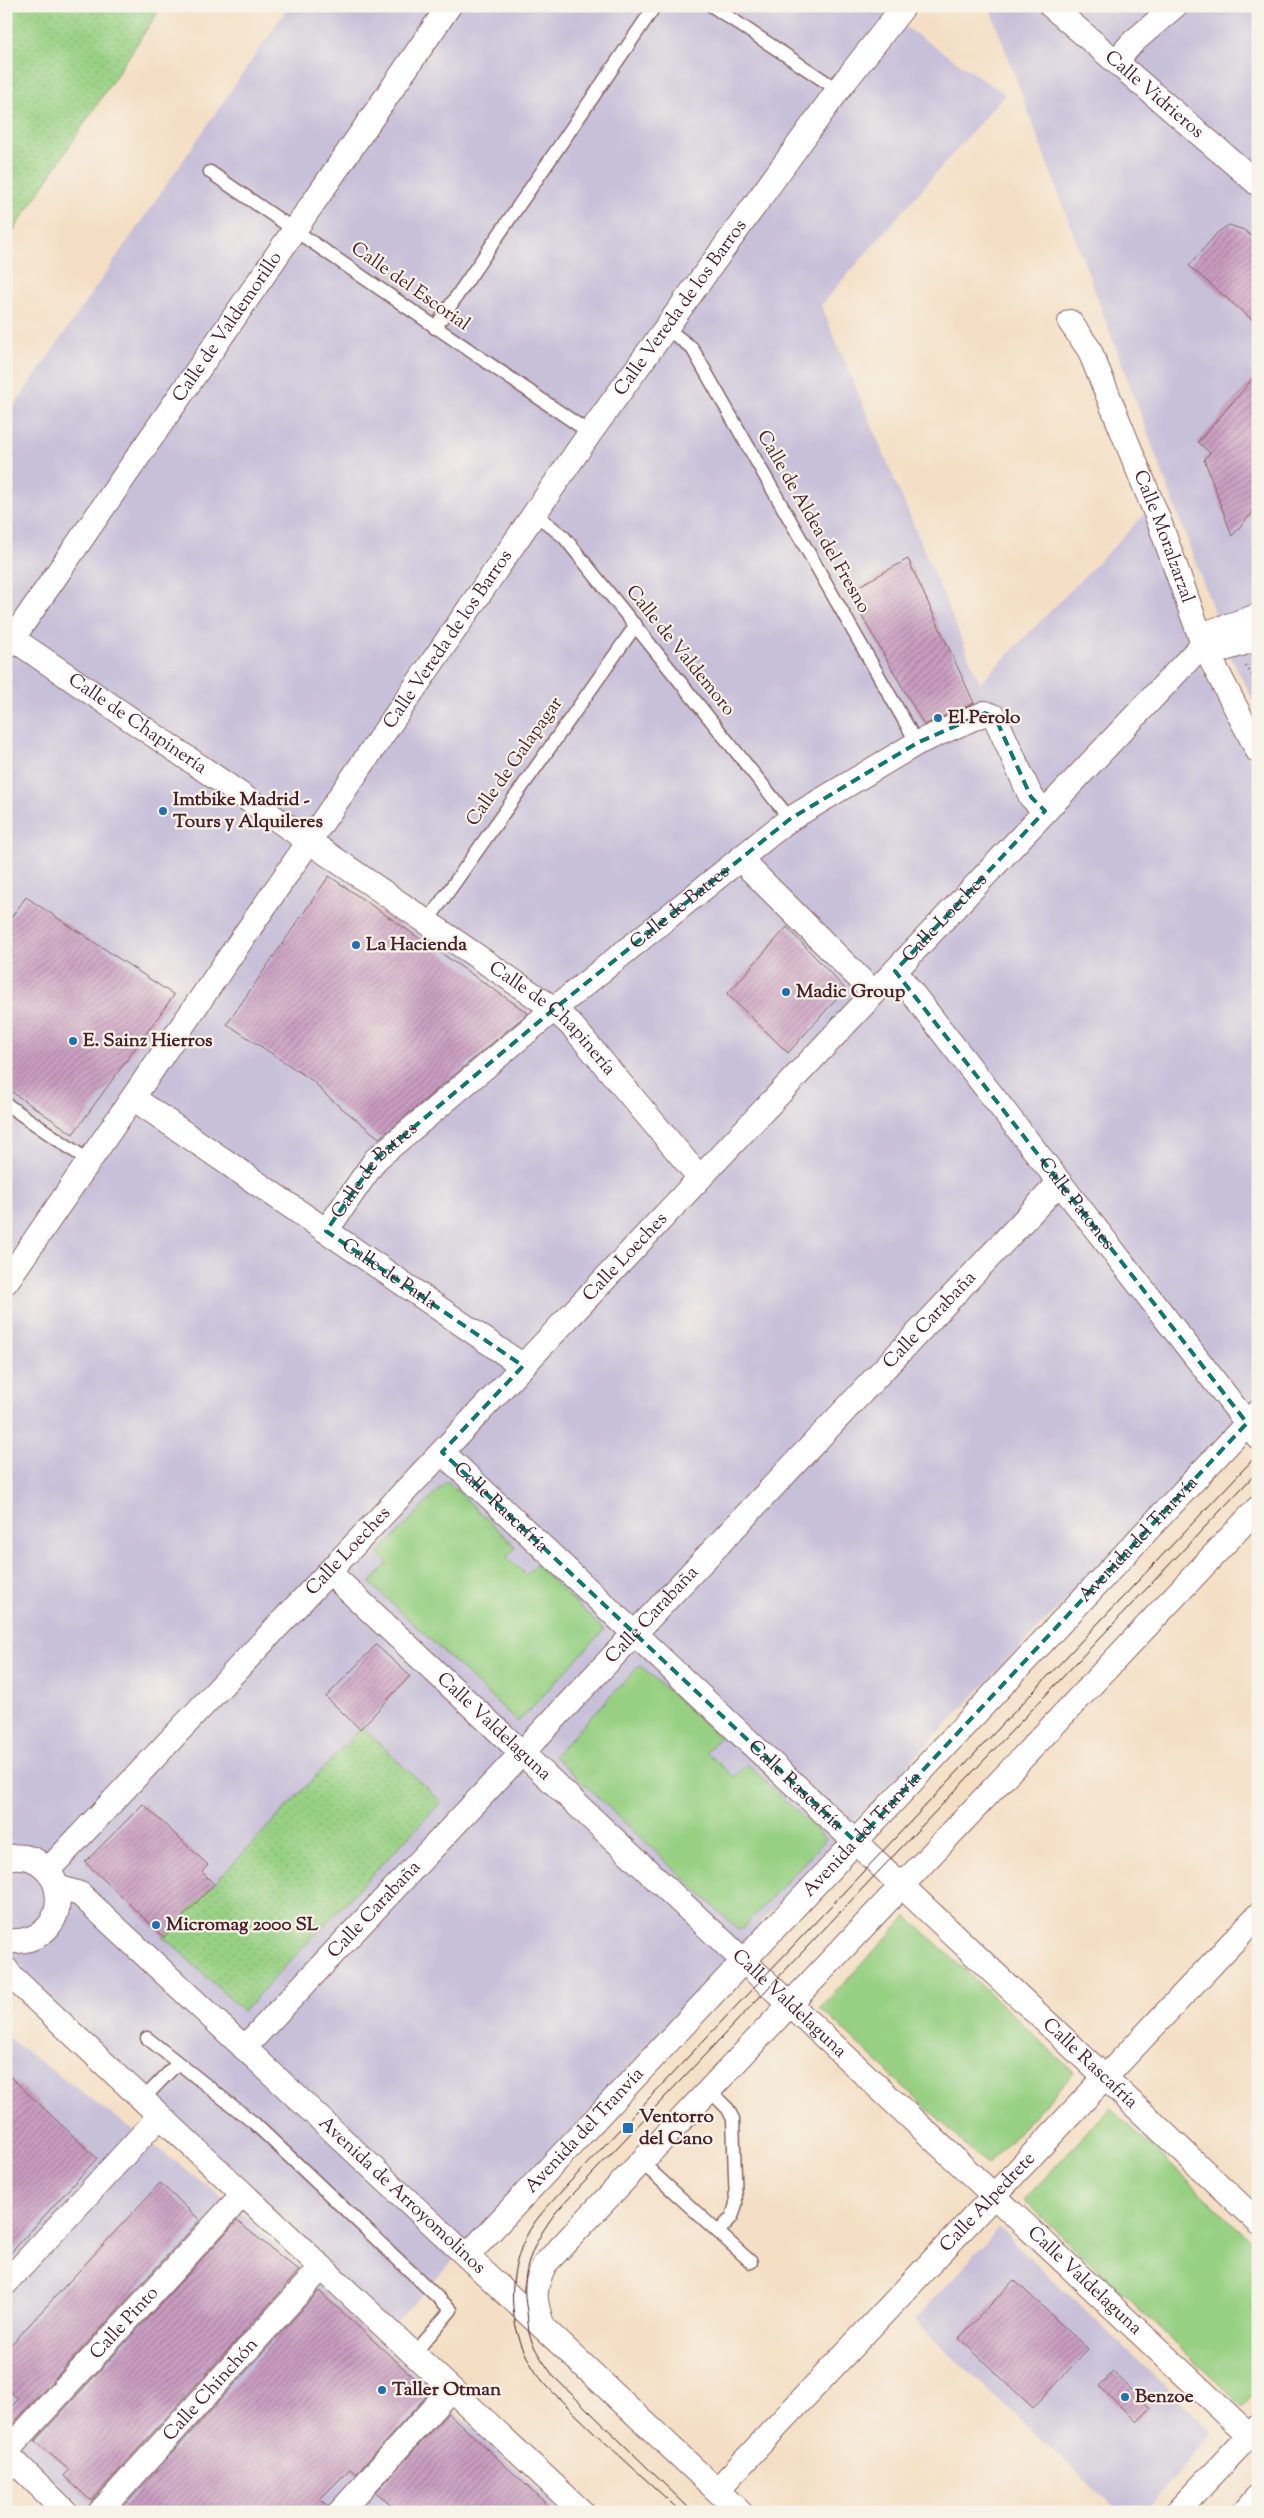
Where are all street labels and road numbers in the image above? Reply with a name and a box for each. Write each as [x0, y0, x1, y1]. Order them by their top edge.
street label: Calle Vidrieros [1098, 44, 1210, 145]
street label: Calle Vereda de los Barros [607, 214, 754, 402]
street label: Calle del Escorial [345, 236, 475, 338]
street label: Calle de Valdemorillo [166, 246, 289, 408]
street label: Calle de Aldea del Fresno [750, 426, 876, 618]
street label: Calle Moralzarzal [1126, 466, 1201, 607]
street label: Calle Vereda de los Barros [377, 544, 519, 734]
street label: Calle de Valdemoro [619, 580, 741, 722]
street label: Calle de Chapinería [62, 667, 212, 781]
street label: Calle de Galapagar [460, 692, 570, 832]
street label: Calle de Batres [624, 859, 735, 956]
street label: Calle Loeches [896, 867, 994, 969]
street label: Calle de Chapinería [483, 955, 622, 1082]
street label: Calle de Batres [325, 1116, 424, 1224]
street label: Calle Patones [1032, 1152, 1121, 1256]
street label: Calle Loeches [577, 1206, 674, 1308]
street label: Calle de Parla [336, 1232, 443, 1317]
street label: Calle Carabaña [877, 1265, 983, 1375]
street label: Calle Rascafría [447, 1456, 555, 1560]
street label: Avenida del Tranvía [1073, 1470, 1205, 1608]
street label: Calle Loeches [300, 1501, 397, 1602]
street label: Calle Carabaña [599, 1560, 705, 1670]
street label: Calle Valdelaguna [430, 1666, 557, 1787]
street label: Calle Rascafría [742, 1734, 849, 1837]
street label: Avenida del Tranvía [796, 1765, 928, 1903]
street label: Calle Carabaña [321, 1855, 427, 1965]
street label: Calle Valdelaguna [726, 1943, 853, 2065]
street label: Calle Rascafría [1036, 2012, 1144, 2115]
street label: Avenida del Tranvía [519, 2061, 651, 2200]
street label: Avenida de Arroyomolinos [312, 2110, 492, 2281]
street label: Calle Alpedrete [934, 2146, 1042, 2259]
street label: Calle Valdelaguna [1021, 2220, 1148, 2342]
street label: Calle Pinto [84, 2280, 165, 2366]
street label: Calle Chinchón [157, 2332, 265, 2447]

